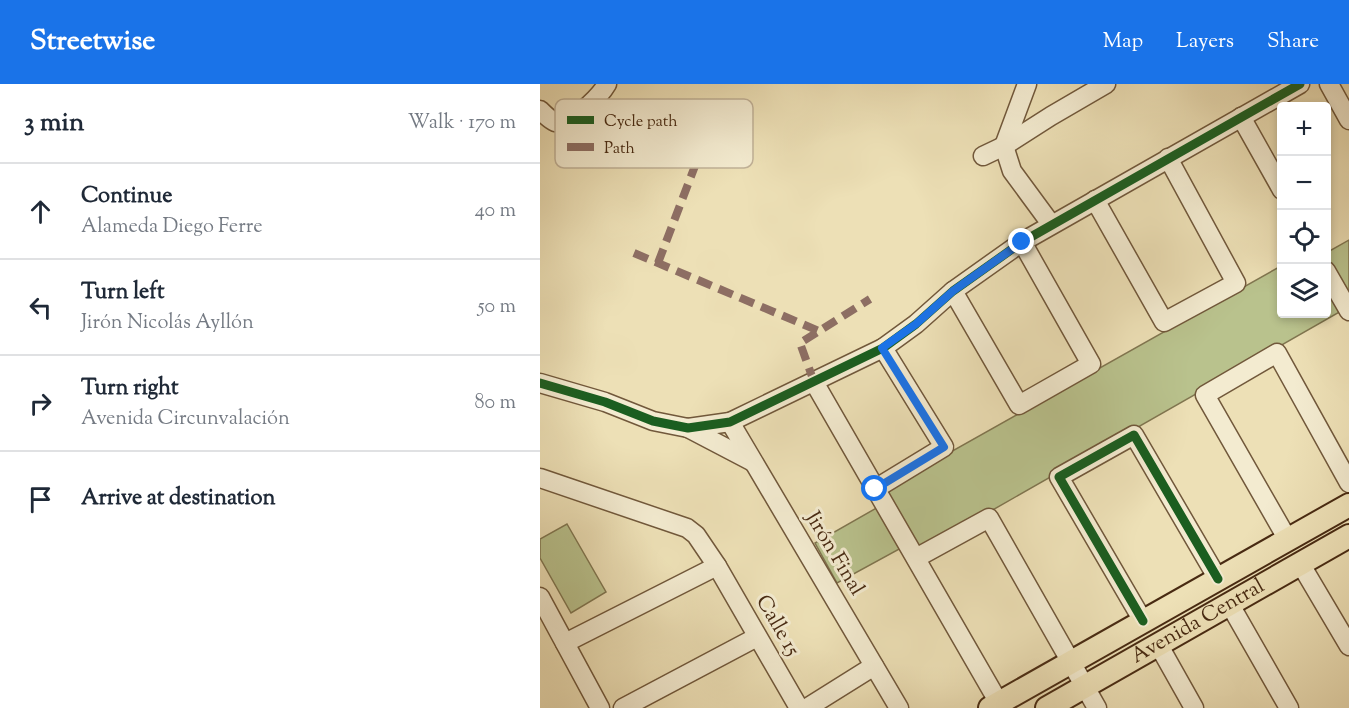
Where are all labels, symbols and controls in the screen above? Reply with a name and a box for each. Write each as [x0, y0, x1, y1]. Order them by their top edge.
text: Streetwise [30, 22, 155, 62]
text: Map [1103, 27, 1143, 57]
text: Layers [1176, 27, 1234, 57]
text: Share [1267, 27, 1319, 57]
legend [555, 99, 753, 168]
map controls [1277, 102, 1331, 318]
button: + [1277, 102, 1331, 156]
text: 3 min [24, 105, 84, 142]
text: Walk · 170 m [408, 109, 516, 138]
text: Cycle path [604, 111, 678, 134]
text: Path [604, 138, 635, 161]
button: − [1277, 156, 1331, 210]
text: Continue [81, 181, 172, 213]
icon: ahead [24, 195, 57, 228]
text: 40 m [475, 197, 516, 226]
button: locate [1277, 210, 1331, 264]
text: Alameda Diego Ferre [81, 213, 263, 242]
route end [1008, 228, 1034, 254]
button: layers [1277, 264, 1331, 318]
text: Turn left [81, 277, 164, 309]
icon: left [24, 291, 57, 324]
text: 50 m [478, 293, 516, 322]
text: Jirón Nicolás Ayllón [81, 309, 254, 338]
text: Turn right [81, 373, 178, 405]
icon: right [24, 387, 57, 420]
text: 80 m [475, 389, 516, 418]
text: Avenida Circunvalación [81, 405, 290, 434]
route start [861, 475, 887, 501]
icon: arrive [24, 483, 57, 516]
text: Arrive at destination [81, 483, 276, 515]
street label: Jirón Final [797, 505, 871, 602]
street label: Avenida Central [1126, 572, 1271, 672]
street label: Calle 15 [747, 590, 807, 662]

